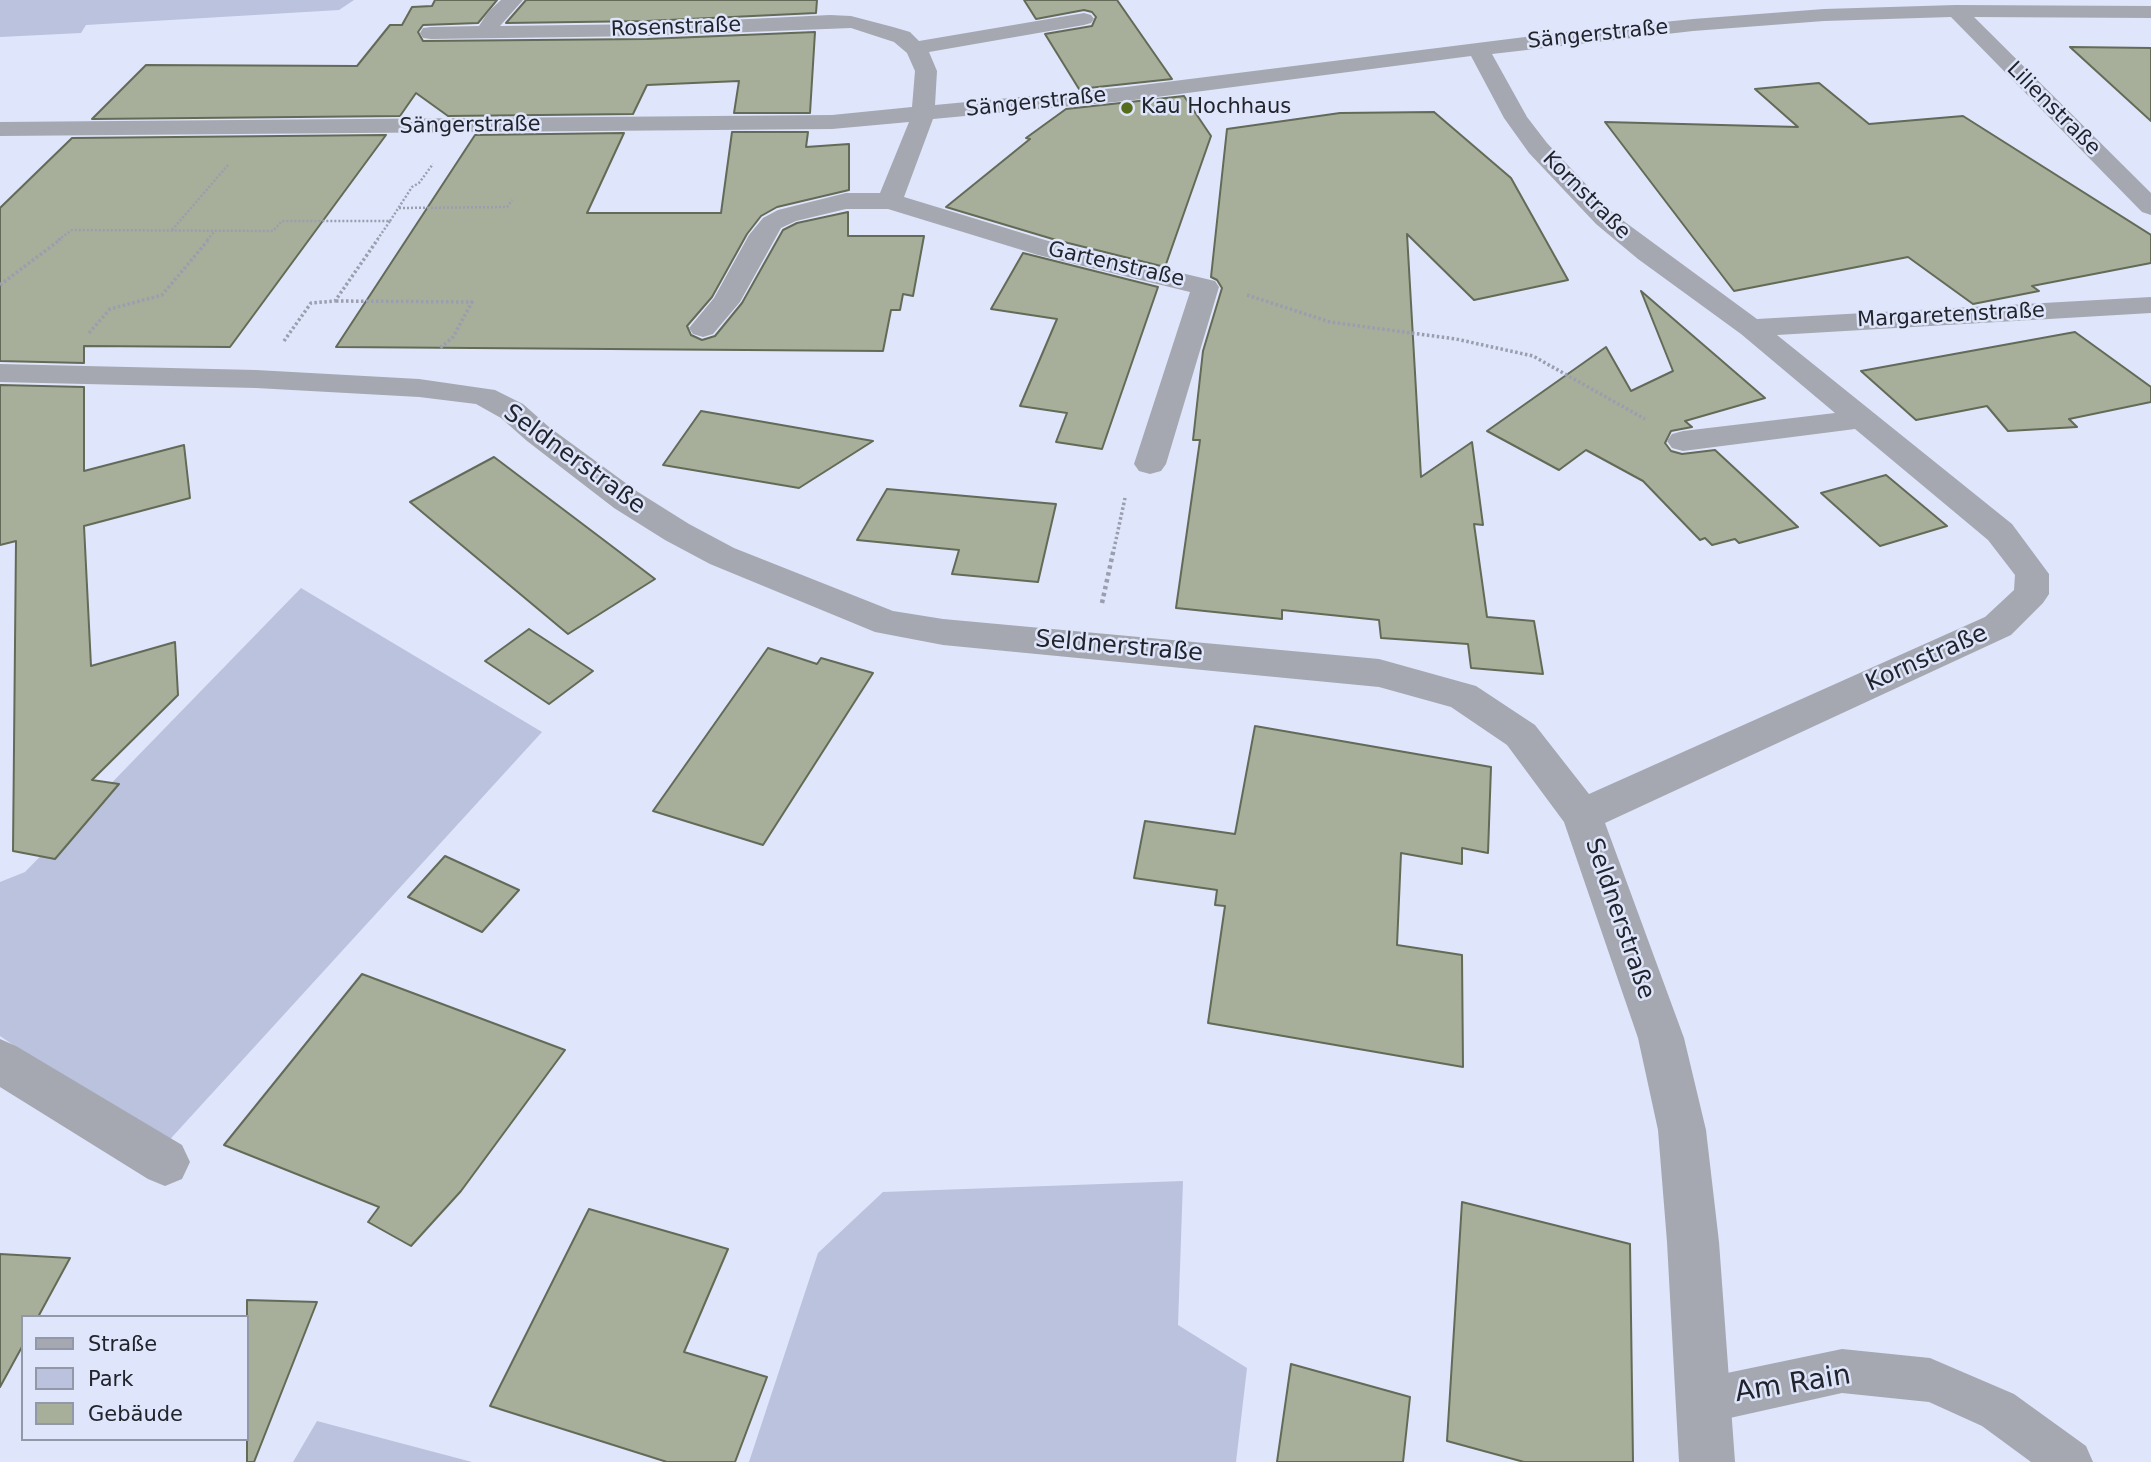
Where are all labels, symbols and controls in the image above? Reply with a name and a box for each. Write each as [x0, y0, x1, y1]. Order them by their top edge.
street label: Rosenstraße [610, 13, 742, 43]
street label: Sängerstraße [1526, 15, 1670, 55]
street label: Lilienstraße [2001, 57, 2105, 161]
street label: Sängerstraße [964, 83, 1108, 123]
place label: Kau Hochhaus [1141, 95, 1291, 121]
marker: Kau Hochhaus [1119, 100, 1135, 116]
street label: Sängerstraße [399, 112, 541, 140]
street label: Kornstraße [1537, 147, 1635, 245]
street label: Gartenstraße [1045, 237, 1187, 293]
street label: Margaretenstraße [1857, 299, 2045, 333]
street label: Seldnerstraße [498, 399, 650, 521]
street label: Kornstraße [1862, 619, 1992, 699]
street label: Seldnerstraße [1034, 625, 1204, 669]
street label: Seldnerstraße [1578, 835, 1660, 1003]
legend [21, 1315, 248, 1441]
text: Straße [88, 1332, 157, 1356]
street label: Am Rain [1733, 1359, 1853, 1411]
text: Park [88, 1367, 133, 1391]
text: Gebäude [88, 1402, 183, 1426]

